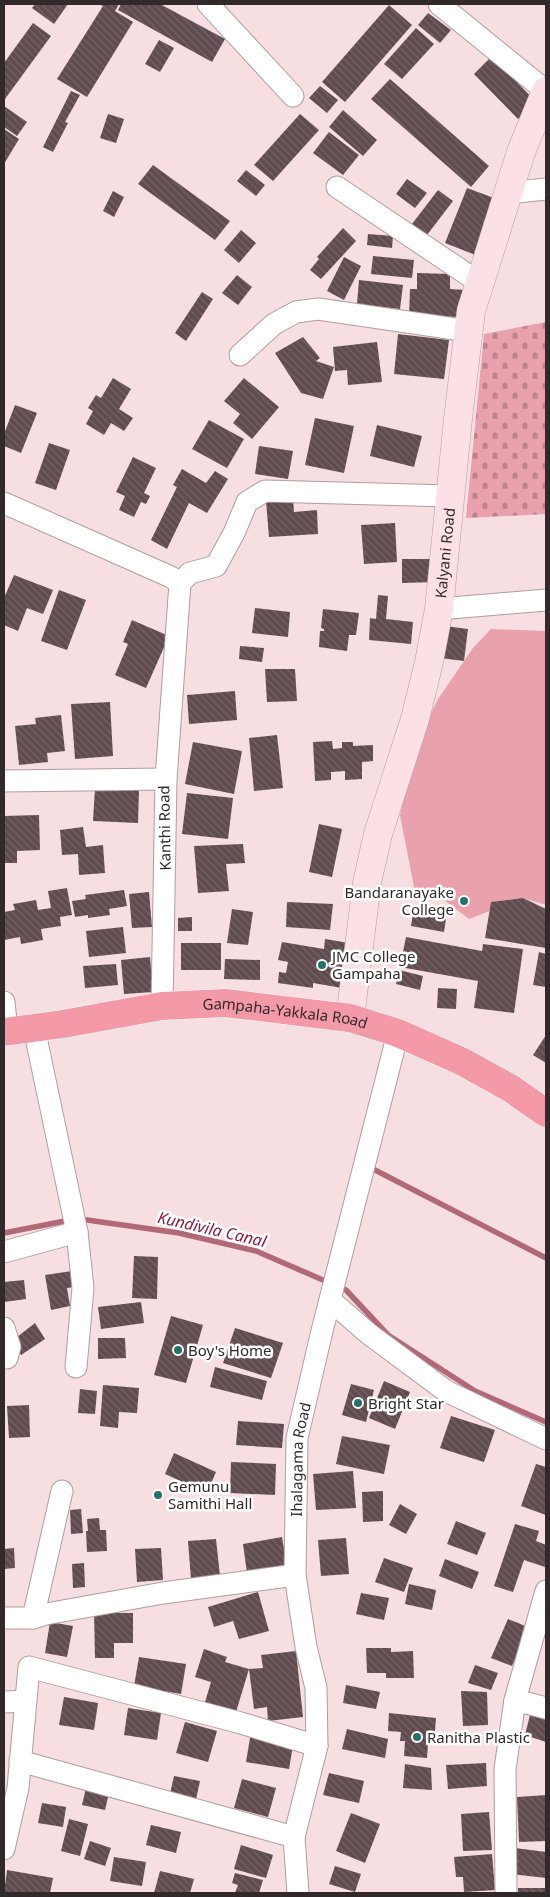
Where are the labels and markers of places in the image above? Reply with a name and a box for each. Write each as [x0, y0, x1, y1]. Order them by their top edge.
place label: Bandaranayake College [344, 882, 454, 919]
marker: Bandaranayake College [458, 895, 470, 907]
place label: JMC College Gampaha [330, 946, 416, 983]
marker: JMC College Gampaha [316, 959, 328, 971]
place label: Boy's Home [188, 1340, 271, 1360]
marker: Boy's Home [172, 1344, 184, 1356]
place label: Bright Star [368, 1393, 444, 1413]
marker: Bright Star [352, 1397, 364, 1409]
place label: Gemunu Samithi Hall [168, 1476, 252, 1513]
marker: Gemunu Samithi Hall [152, 1489, 164, 1501]
place label: Ranitha Plastic [427, 1727, 530, 1747]
marker: Ranitha Plastic [411, 1731, 423, 1743]

